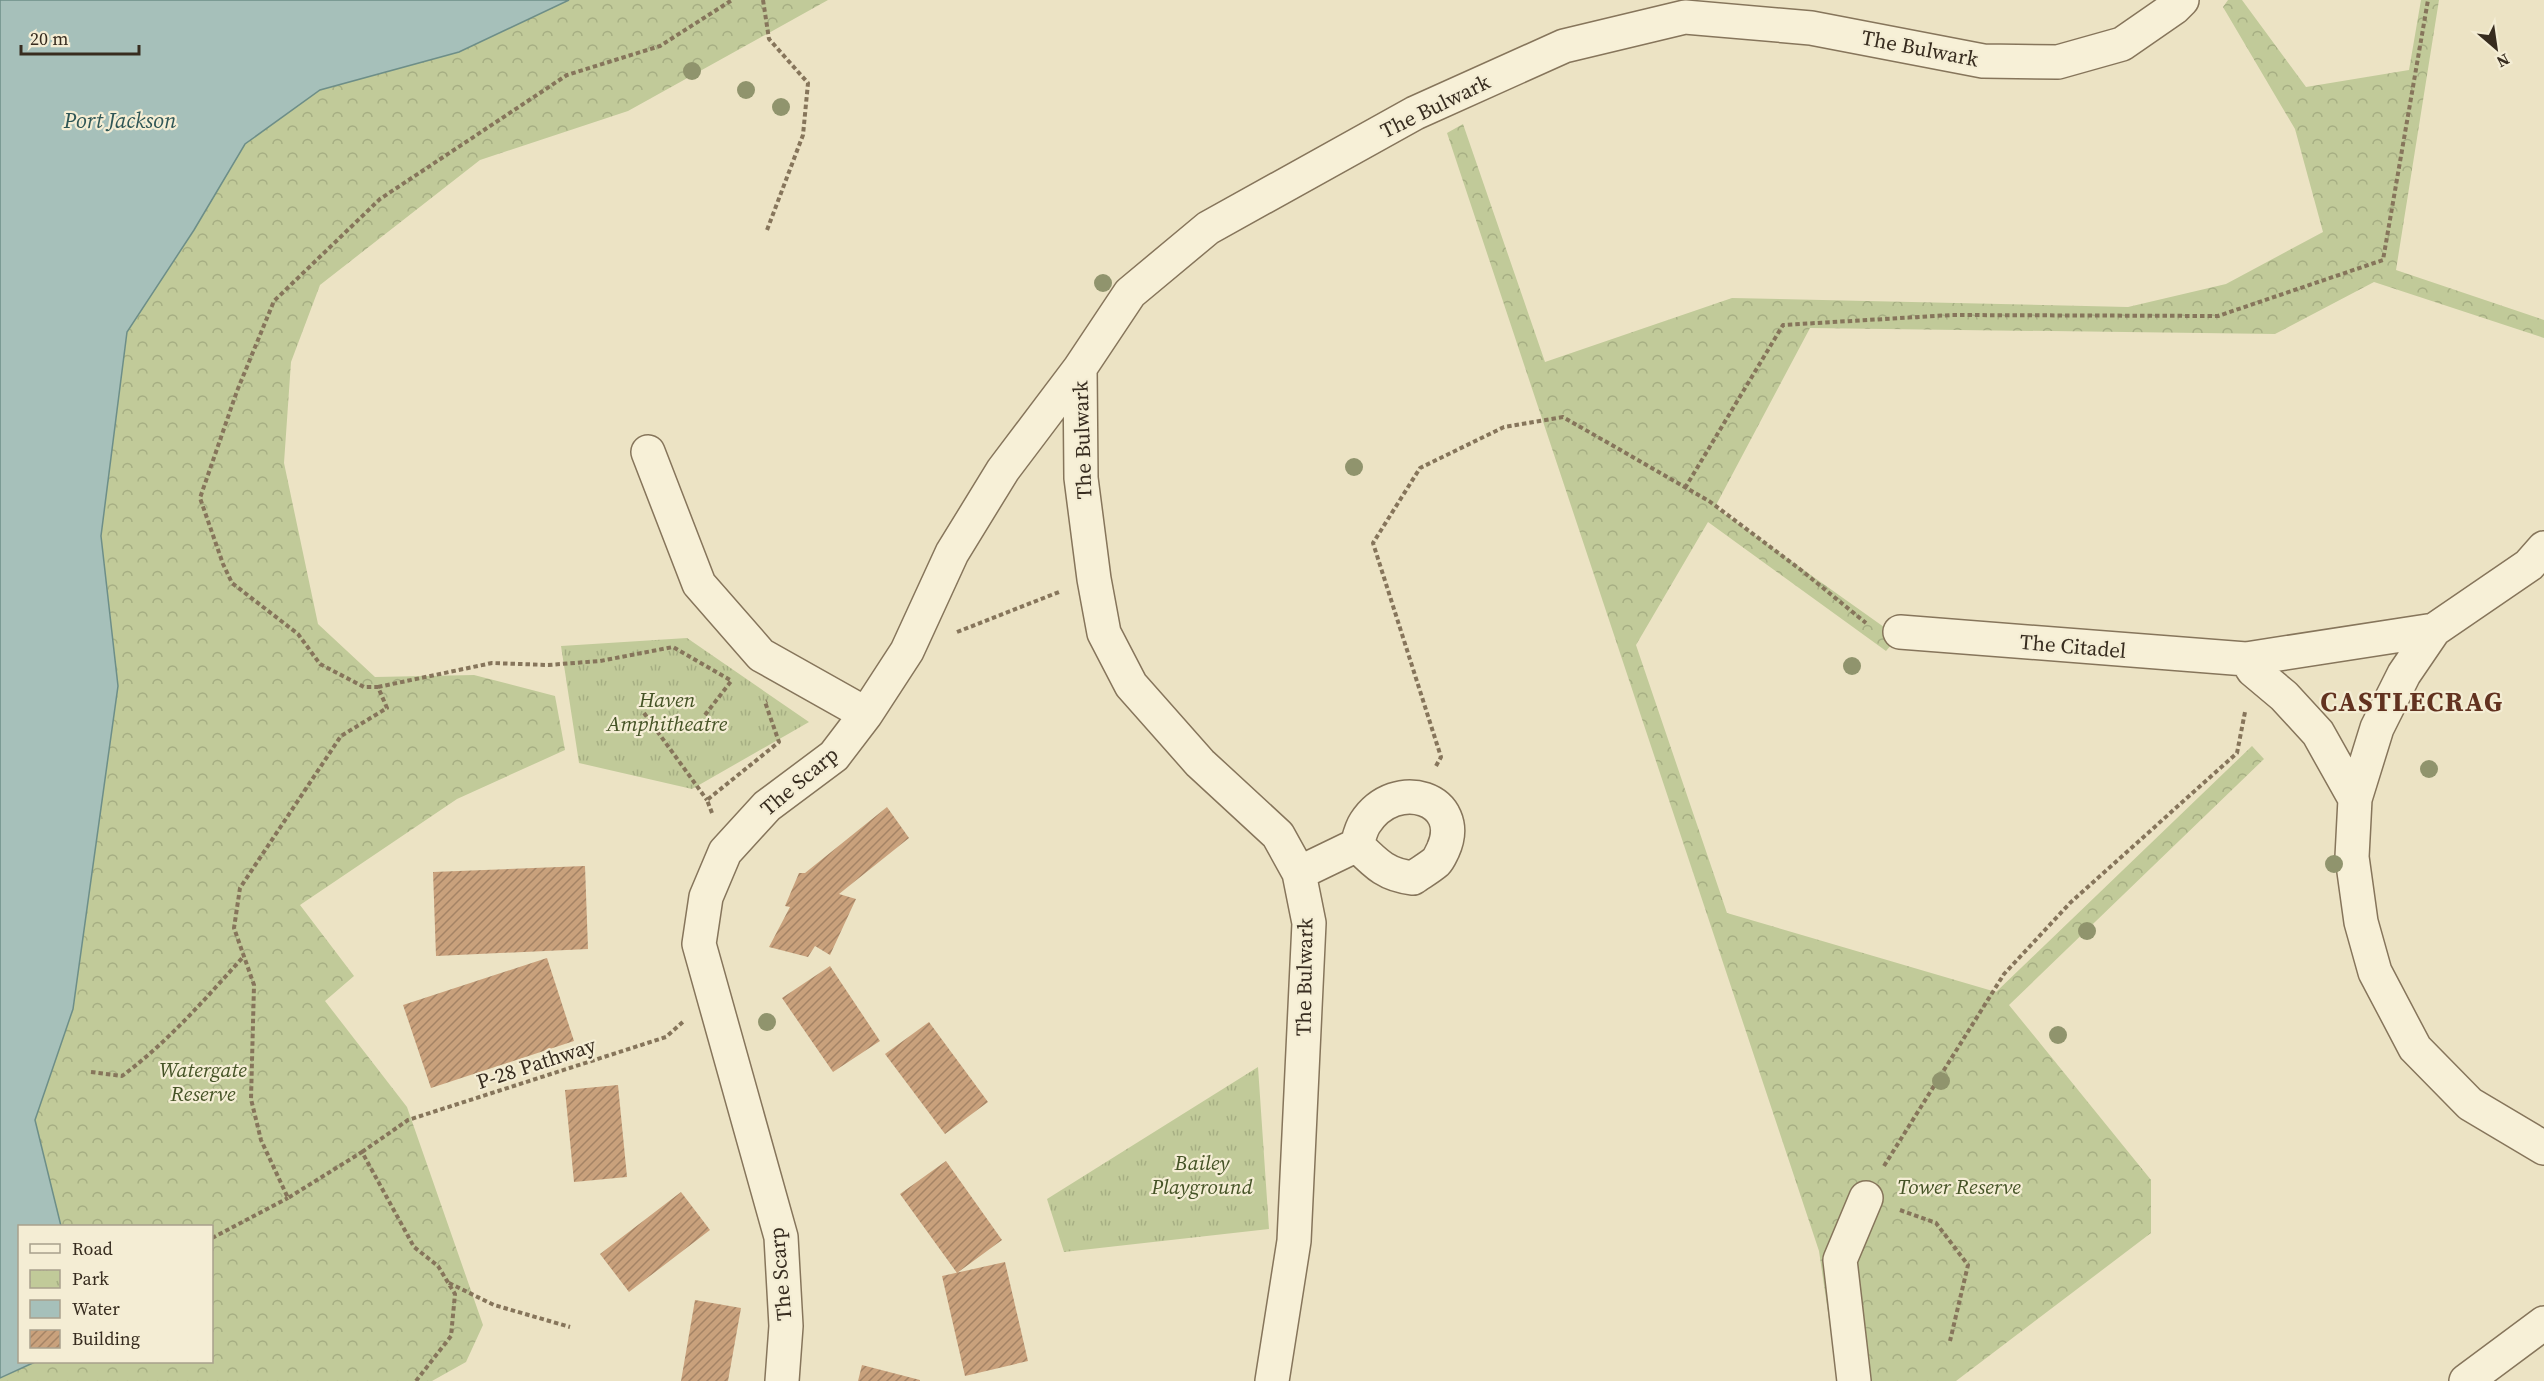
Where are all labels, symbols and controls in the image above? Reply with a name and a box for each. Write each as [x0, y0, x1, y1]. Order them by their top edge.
scale bar [21, 18, 140, 56]
north arrow [2466, 18, 2526, 78]
street label: The Bulwark [1859, 22, 1981, 74]
text: 20 m [30, 26, 68, 51]
text: N [2493, 49, 2514, 74]
street label: The Bulwark [1375, 67, 1495, 145]
water label: Port Jackson [63, 105, 177, 135]
street label: The Bulwark [1065, 380, 1099, 500]
street label: The Citadel [2019, 627, 2127, 665]
district label: CASTLECRAG [2320, 683, 2504, 720]
park label: Haven Amphitheatre [606, 685, 728, 738]
street label: The Scarp [754, 740, 844, 822]
street label: The Bulwark [1288, 917, 1320, 1036]
street label: P-28 Pathway [473, 1030, 599, 1096]
park label: Watergate Reserve [159, 1055, 247, 1108]
park label: Bailey Playground [1150, 1148, 1253, 1201]
park label: Tower Reserve [1897, 1172, 2021, 1201]
legend [18, 1225, 213, 1363]
street label: The Scarp [761, 1226, 799, 1322]
text: Road [72, 1236, 113, 1261]
text: Park [72, 1266, 109, 1291]
text: Water [72, 1296, 120, 1321]
text: Building [72, 1326, 140, 1351]

